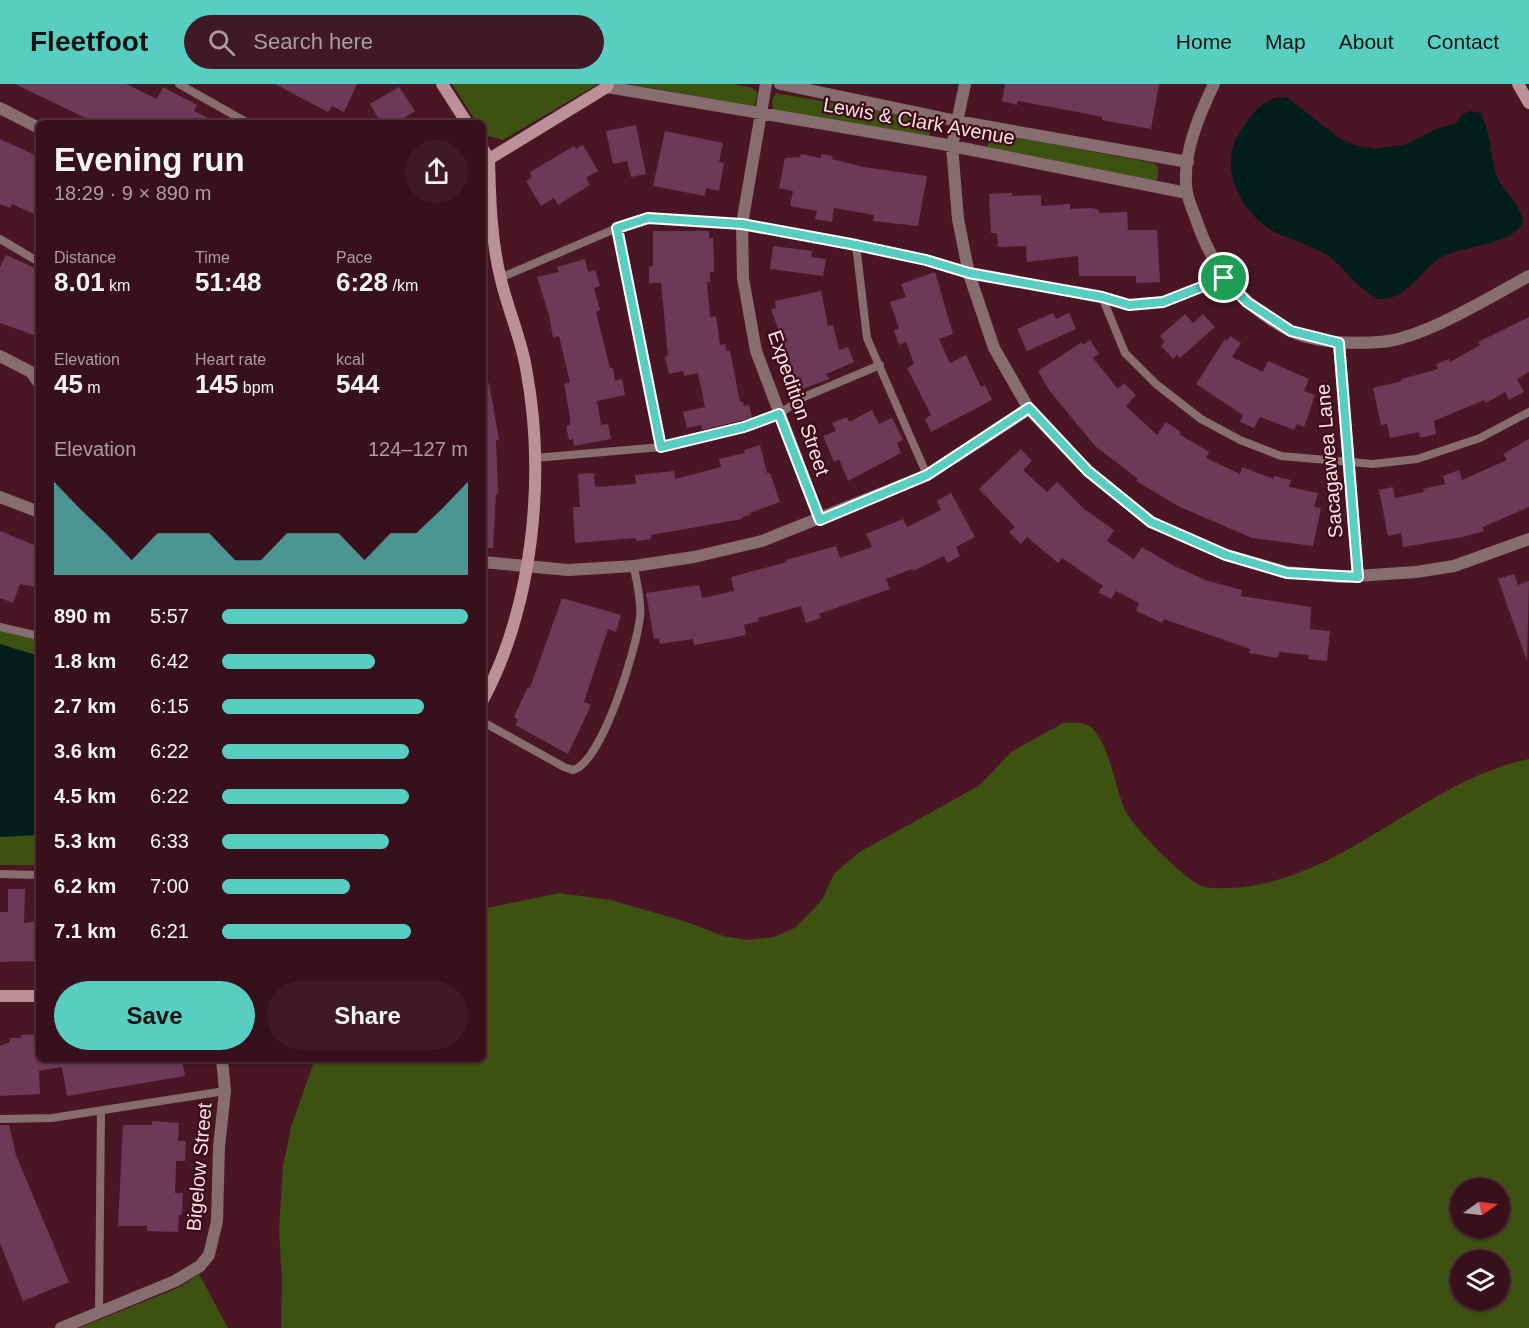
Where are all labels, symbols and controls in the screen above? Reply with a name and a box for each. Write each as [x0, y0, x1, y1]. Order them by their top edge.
search box [184, 15, 604, 69]
text: Fleetfoot [30, 26, 148, 57]
icon: search [205, 26, 238, 59]
text: Search here [253, 29, 373, 54]
text: Home [1176, 30, 1232, 53]
text: Map [1265, 30, 1306, 53]
text: About [1339, 30, 1394, 53]
text: Contact [1427, 30, 1499, 53]
street label: Lewis & Clark Avenue [821, 93, 1017, 149]
button: share [405, 140, 468, 203]
text: Evening run [54, 141, 245, 178]
text: 18:29 · 9 × 890 m [54, 182, 211, 204]
text: Distance [54, 249, 116, 266]
text: Time [195, 249, 230, 266]
text: Pace [336, 249, 372, 266]
pin [1198, 252, 1249, 303]
icon: arrive [1207, 261, 1240, 294]
text: 8.01 [54, 267, 105, 297]
text: 51:48 [195, 267, 262, 297]
text: 6:28 [336, 267, 388, 297]
text: km [105, 277, 130, 294]
text: /km [388, 277, 418, 294]
street label: Expedition Street [764, 327, 834, 479]
text: Elevation [54, 351, 120, 368]
text: Heart rate [195, 351, 266, 368]
text: kcal [336, 351, 364, 368]
text: 45 [54, 369, 83, 399]
text: 145 [195, 369, 238, 399]
text: 544 [336, 369, 379, 399]
text: m [83, 379, 101, 396]
text: bpm [238, 379, 274, 396]
street label: Sacagawea Lane [1311, 383, 1347, 539]
text: Elevation [54, 438, 136, 460]
text: 124–127 m [368, 438, 468, 460]
text: 890 m [54, 605, 111, 627]
text: 5:57 [150, 605, 189, 627]
text: 1.8 km [54, 650, 116, 672]
text: 6:42 [150, 650, 189, 672]
text: 2.7 km [54, 695, 116, 717]
text: 6:15 [150, 695, 189, 717]
text: 3.6 km [54, 740, 116, 762]
text: 6:22 [150, 740, 189, 762]
text: 4.5 km [54, 785, 116, 807]
text: 6:22 [150, 785, 189, 807]
text: 5.3 km [54, 830, 116, 852]
text: 6:33 [150, 830, 189, 852]
text: 6.2 km [54, 875, 116, 897]
text: 7:00 [150, 875, 189, 897]
text: 7.1 km [54, 920, 116, 942]
text: 6:21 [150, 920, 189, 942]
button: Save [54, 981, 255, 1050]
button: Share [267, 981, 468, 1050]
street label: Bigelow Street [182, 1101, 216, 1232]
north arrow [1450, 1178, 1510, 1238]
map controls [1450, 1178, 1510, 1310]
button: layers [1450, 1250, 1510, 1310]

